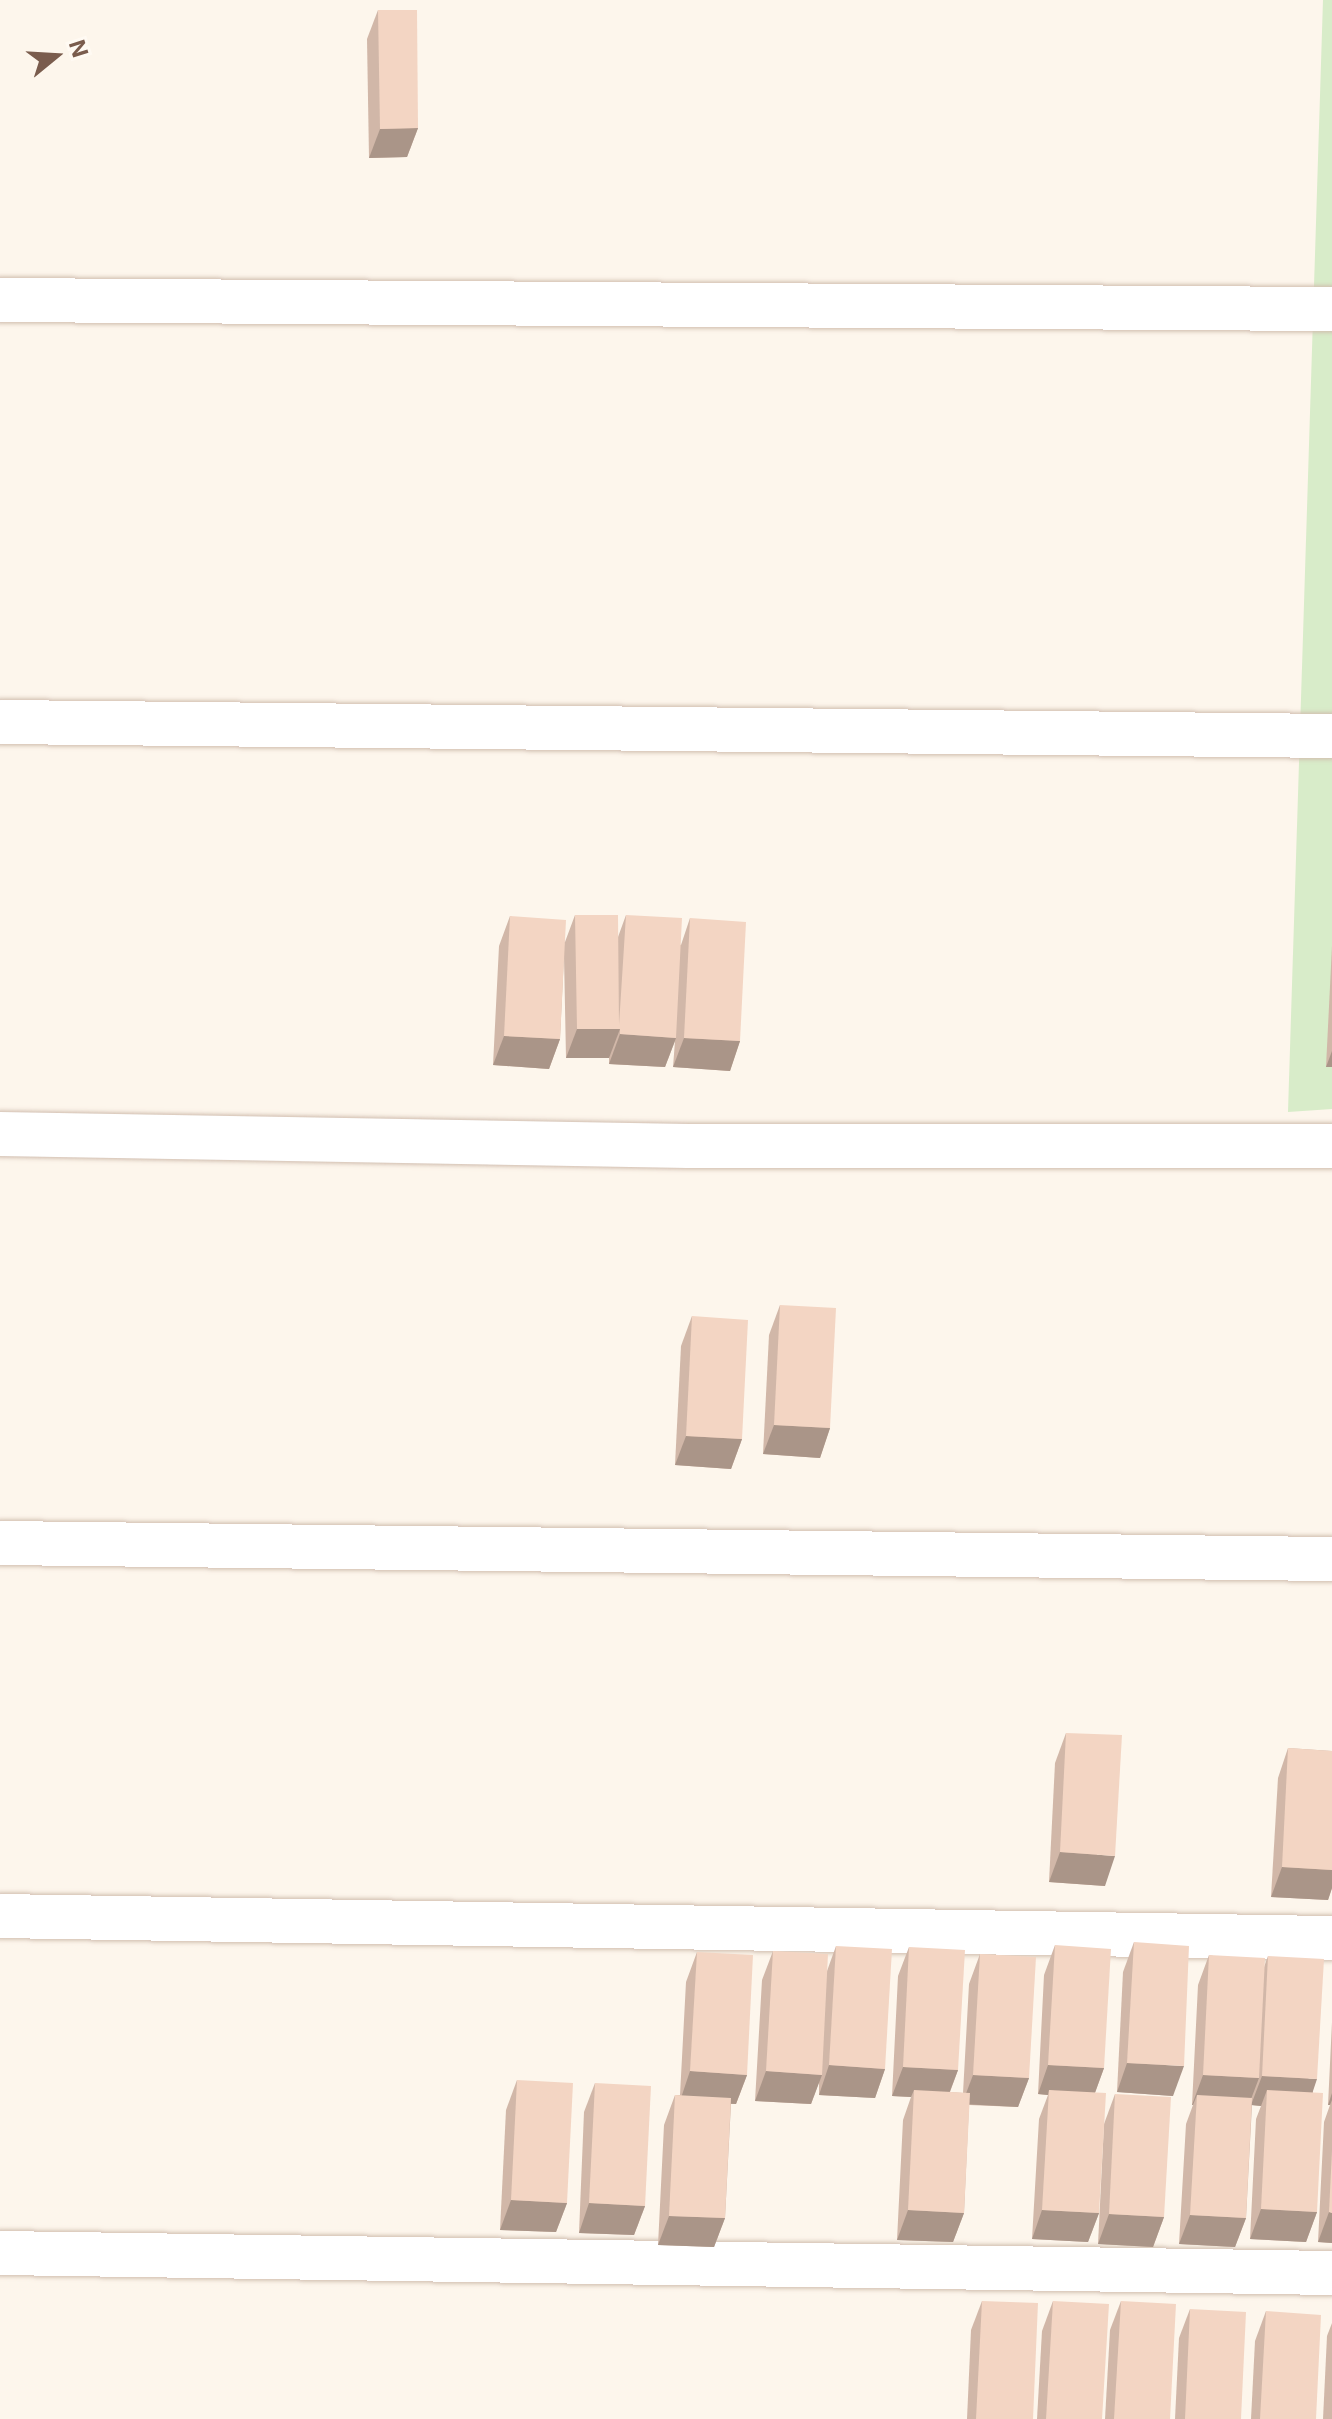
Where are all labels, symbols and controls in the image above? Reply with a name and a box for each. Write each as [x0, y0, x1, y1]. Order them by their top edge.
north arrow [16, 16, 96, 96]
text: N [64, 37, 94, 61]

